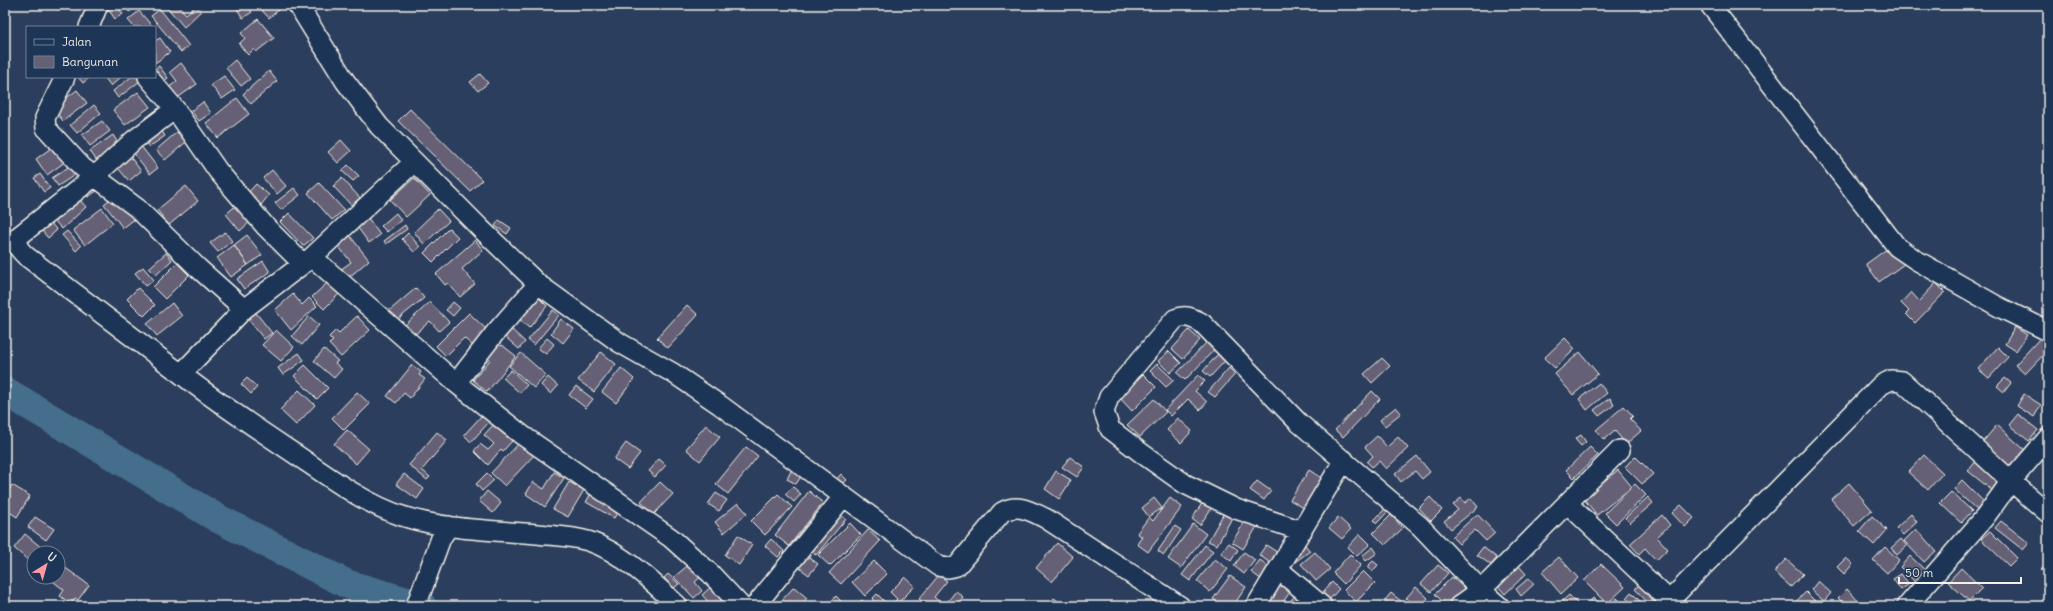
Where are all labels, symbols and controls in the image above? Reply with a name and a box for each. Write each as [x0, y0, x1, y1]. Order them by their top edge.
legend [26, 26, 156, 78]
text: Jalan [62, 34, 91, 49]
text: Bangunan [62, 54, 118, 69]
north arrow [26, 545, 66, 585]
text: U [45, 549, 59, 565]
scale bar [1899, 559, 2021, 585]
text: 50 m [1905, 565, 1934, 580]

